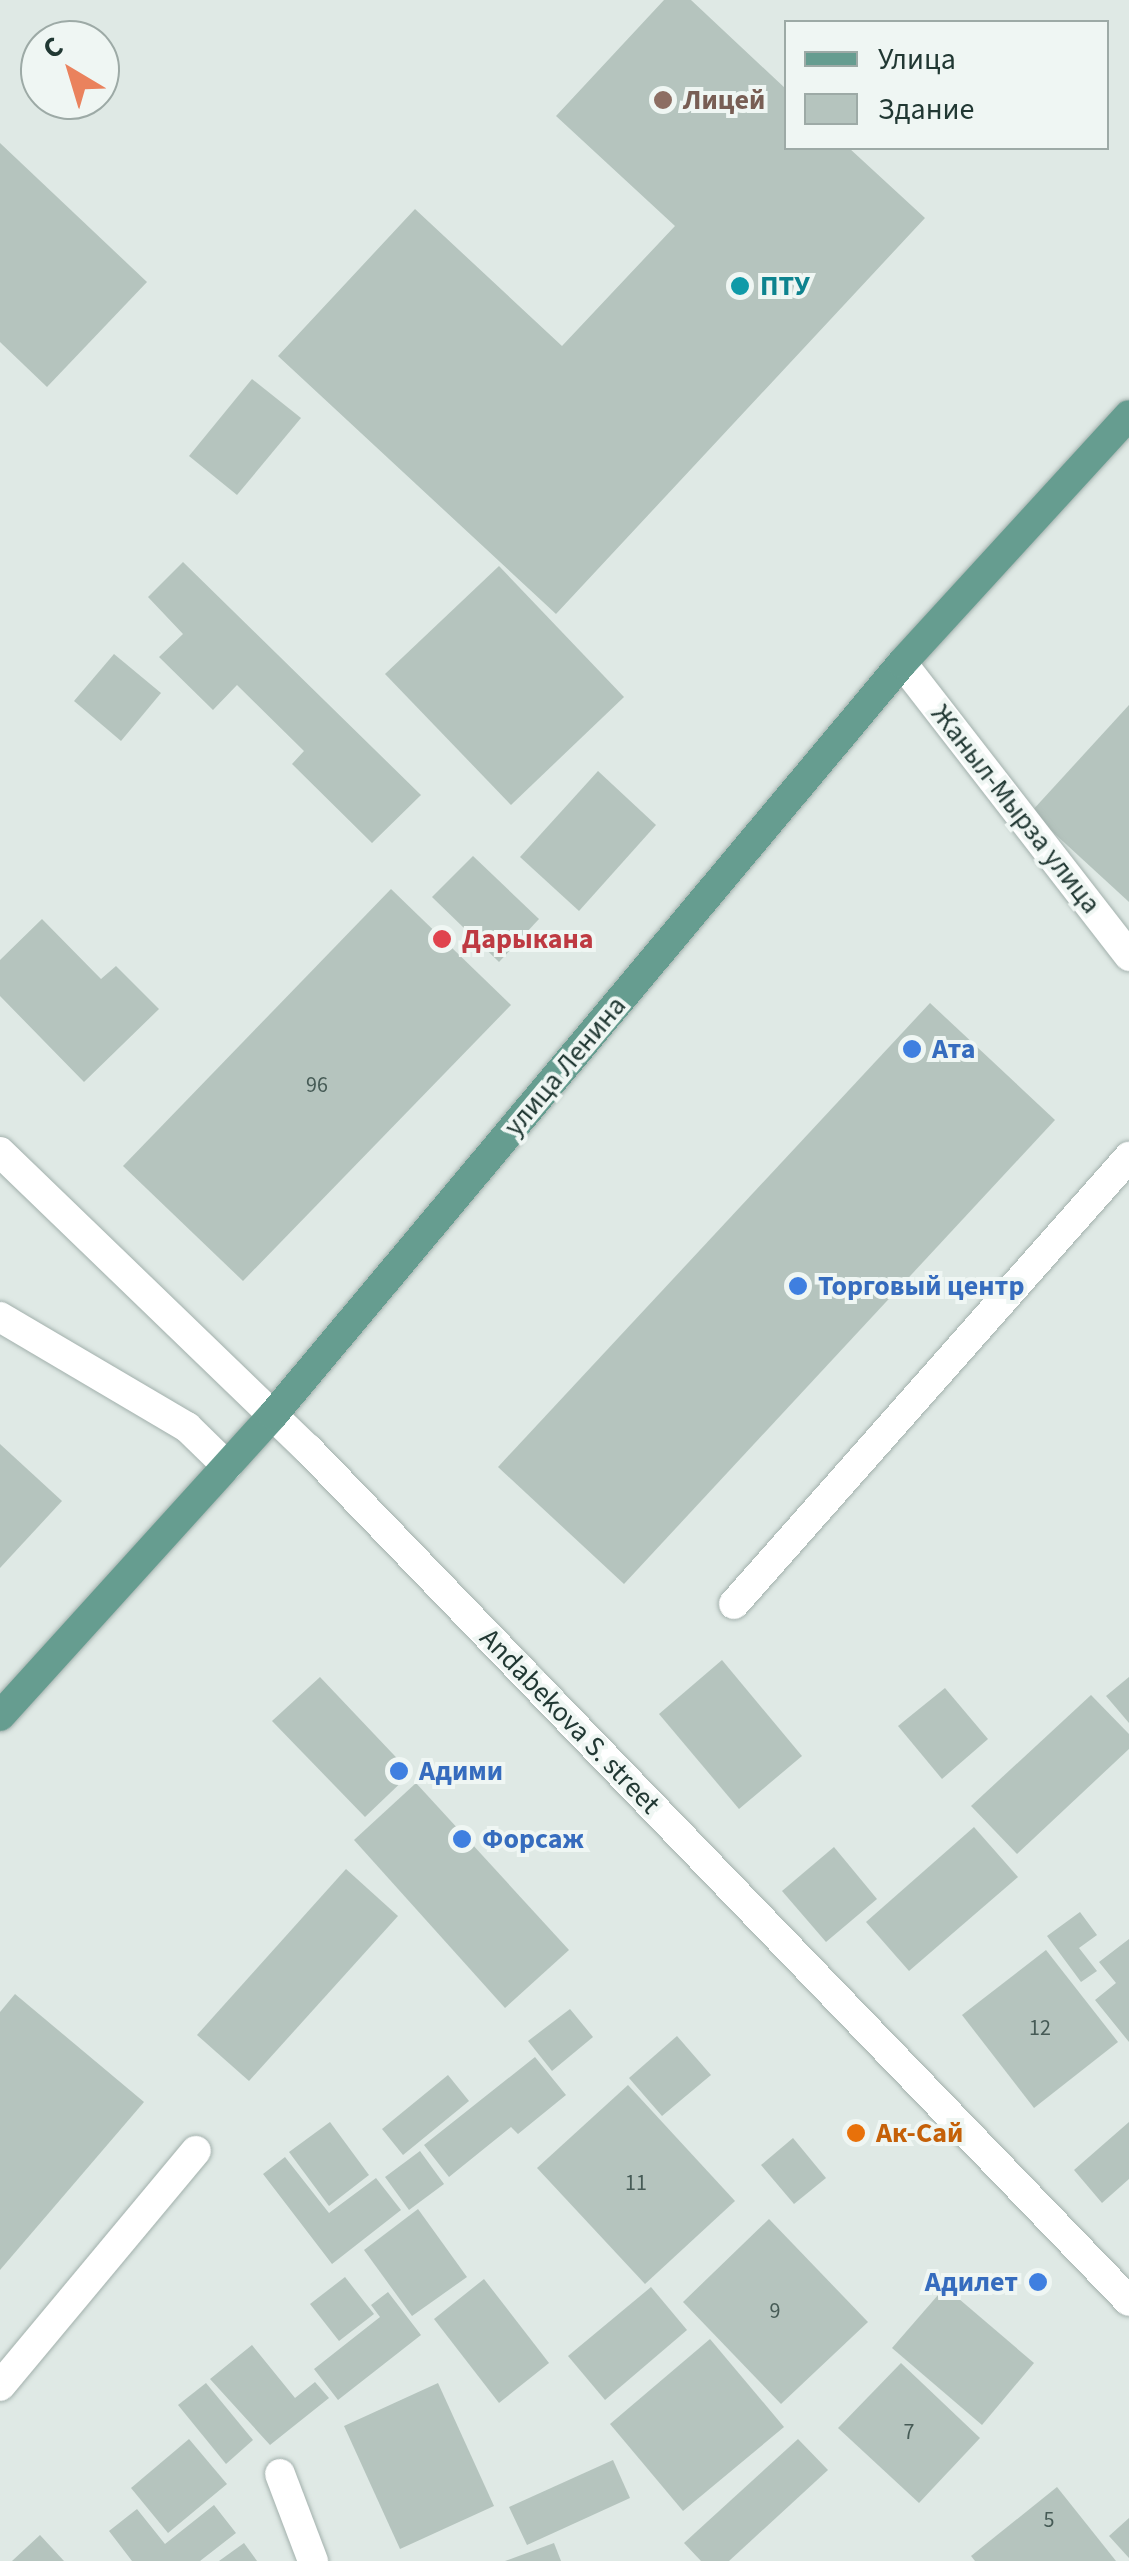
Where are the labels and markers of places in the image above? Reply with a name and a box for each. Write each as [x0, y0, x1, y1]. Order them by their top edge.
place label: Лицей [683, 83, 765, 117]
marker: Лицей [652, 89, 674, 111]
place label: ПТУ [760, 269, 810, 303]
marker: ПТУ [729, 275, 751, 297]
place label: Дарыкана [462, 922, 594, 956]
marker: Дарыкана [431, 928, 453, 950]
place label: Ата [932, 1032, 975, 1066]
marker: Ата [901, 1038, 923, 1060]
place label: Торговый центр [818, 1269, 1024, 1303]
marker: Торговый центр [787, 1275, 809, 1297]
place label: Адими [419, 1754, 503, 1788]
marker: Адими [388, 1760, 410, 1782]
place label: Форсаж [482, 1822, 584, 1856]
marker: Форсаж [451, 1828, 473, 1850]
place label: Ак-Сай [876, 2116, 963, 2150]
marker: Ак-Сай [845, 2122, 867, 2144]
place label: Адилет [925, 2265, 1018, 2299]
marker: Адилет [1027, 2271, 1049, 2293]

